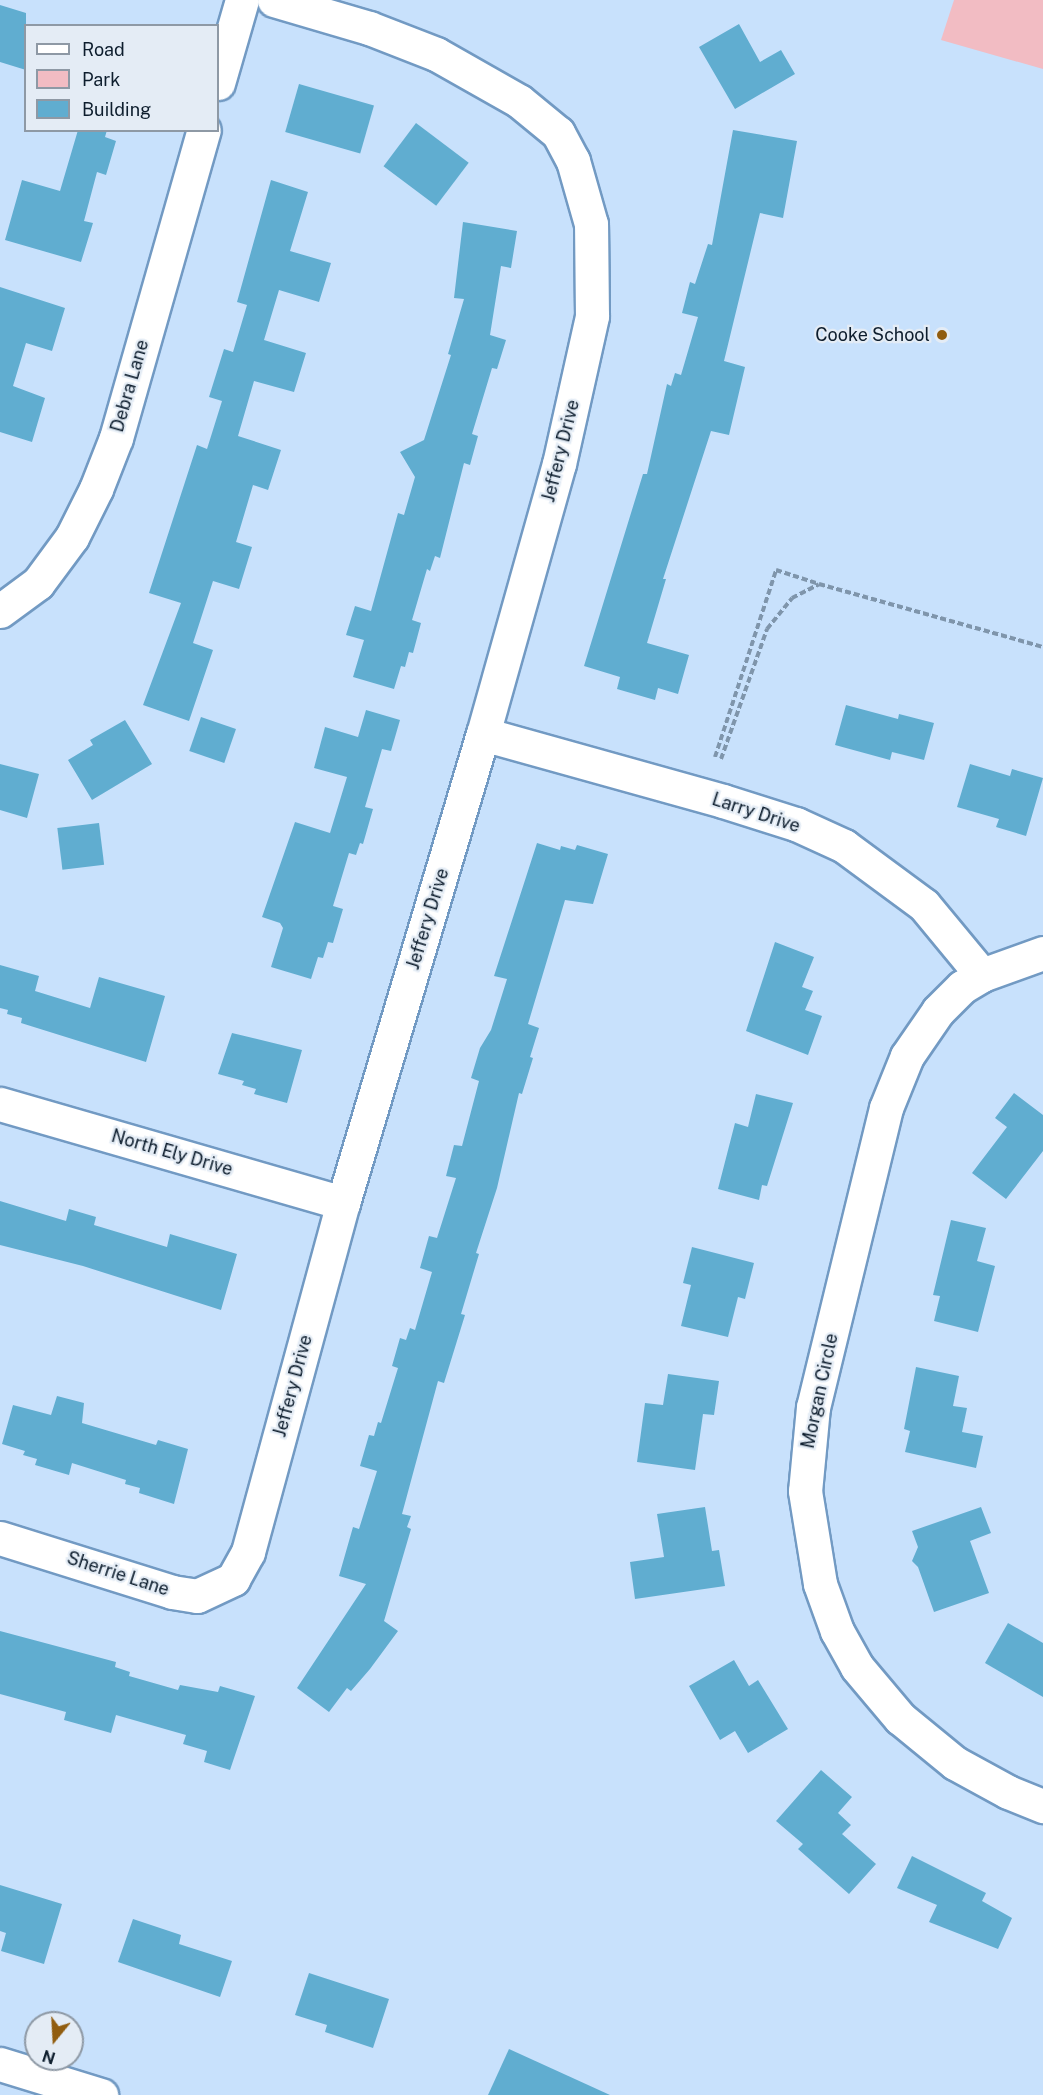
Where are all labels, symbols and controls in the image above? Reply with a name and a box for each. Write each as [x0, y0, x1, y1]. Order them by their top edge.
legend [24, 24, 219, 132]
text: Road [82, 39, 125, 60]
text: Park [82, 69, 120, 90]
text: Building [82, 99, 151, 120]
place label: Cooke School [815, 324, 930, 346]
marker: Cooke School [935, 328, 949, 342]
street label: Debra Lane [107, 337, 153, 435]
street label: Jeffery Drive [538, 397, 584, 505]
street label: Larry Drive [709, 789, 803, 837]
street label: Jeffery Drive [402, 866, 454, 972]
street label: North Ely Drive [109, 1125, 235, 1181]
street label: Morgan Circle [797, 1331, 843, 1451]
street label: Jeffery Drive [269, 1332, 317, 1440]
street label: Sherrie Lane [64, 1547, 172, 1601]
north arrow [24, 2011, 84, 2071]
text: N [40, 2046, 58, 2068]

